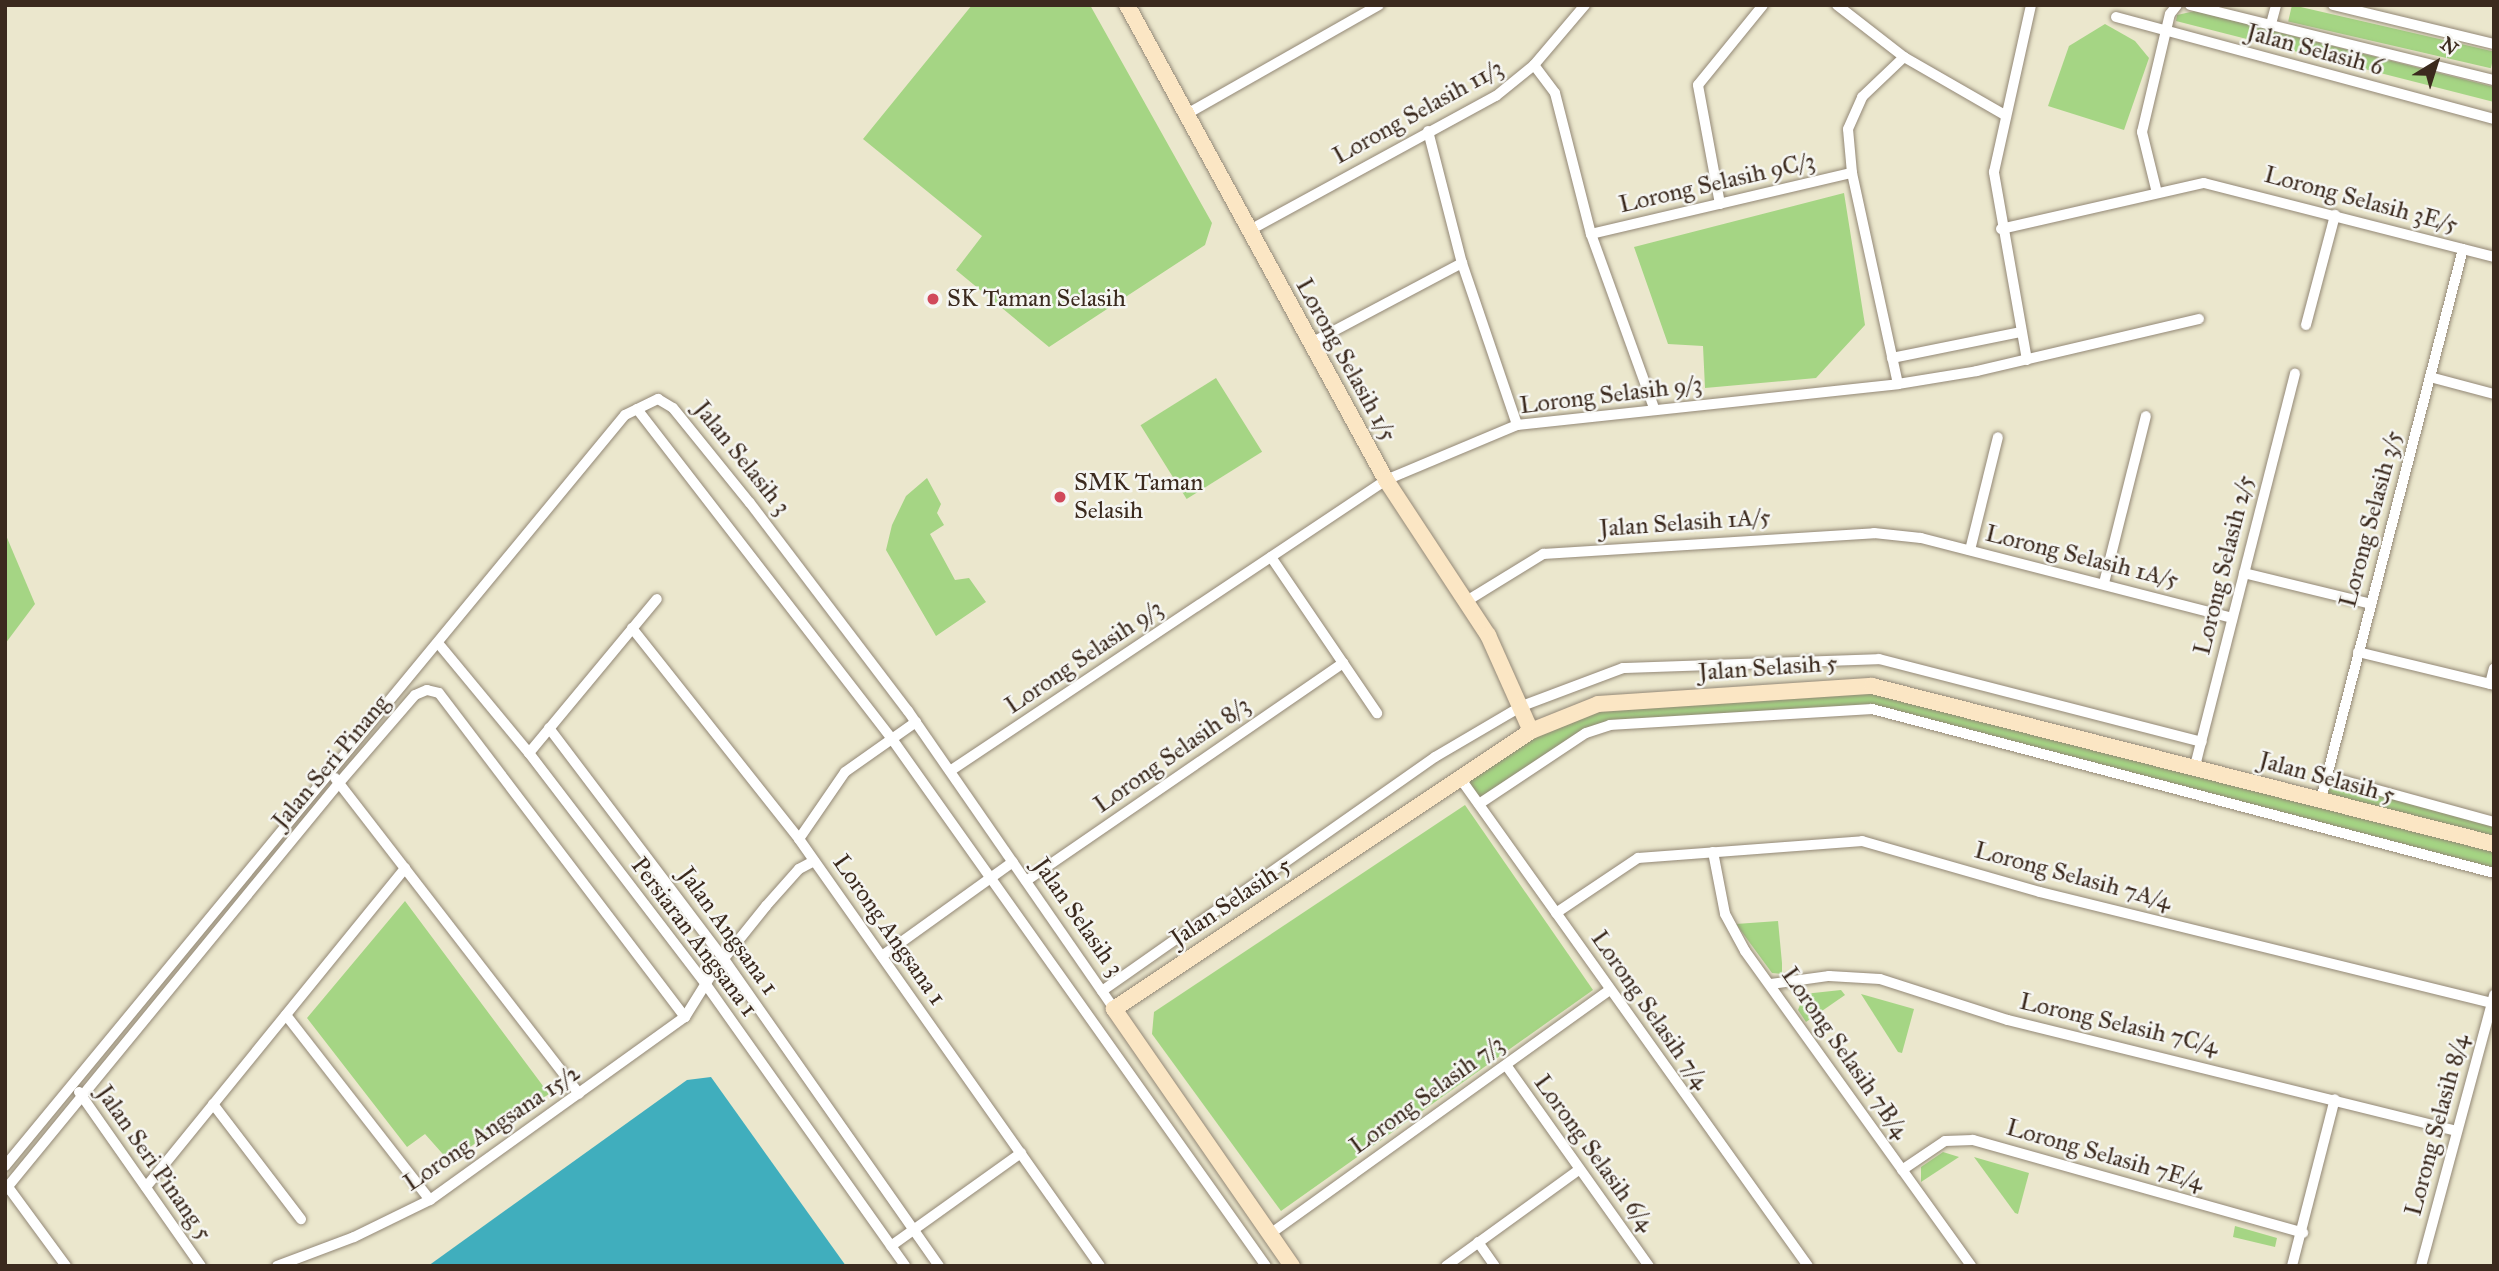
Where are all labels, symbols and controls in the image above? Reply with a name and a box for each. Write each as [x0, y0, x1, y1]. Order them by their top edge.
street label: Jalan Selasih 6 [2243, 18, 2387, 82]
north arrow [2401, 28, 2471, 98]
text: N [2436, 32, 2463, 60]
street label: Lorong Selasih 11/3 [1328, 53, 1508, 171]
street label: Lorong Selasih 9C/3 [1616, 146, 1818, 220]
street label: Lorong Selasih 3E/5 [2261, 160, 2461, 240]
street label: Lorong Selasih 1/5 [1289, 274, 1403, 446]
place label: SK Taman Selasih [947, 285, 1126, 313]
marker: SK Taman Selasih [925, 291, 941, 307]
street label: Lorong Selasih 9/3 [1518, 370, 1704, 420]
street label: Jalan Selasih 3 [687, 395, 797, 521]
street label: Lorong Selasih 3/5 [2334, 427, 2408, 611]
place label: SMK Taman Selasih [1074, 469, 1203, 525]
street label: Lorong Selasih 2/5 [2188, 472, 2260, 658]
marker: SMK Taman Selasih [1052, 489, 1068, 505]
street label: Jalan Selasih 1A/5 [1598, 503, 1772, 543]
street label: Lorong Selasih 1A/5 [1982, 519, 2182, 595]
street label: Lorong Selasih 9/3 [1000, 594, 1168, 720]
street label: Jalan Selasih 5 [1697, 649, 1839, 687]
street label: Jalan Seri Pinang [267, 689, 395, 835]
street label: Lorong Selasih 8/3 [1089, 691, 1255, 819]
street label: Jalan Selasih 5 [2256, 746, 2398, 810]
street label: Lorong Selasih 7A/4 [1971, 836, 2175, 916]
street label: Lorong Angsana 1 [826, 849, 952, 1011]
street label: Jalan Selasih 5 [1165, 851, 1297, 953]
street label: Persiaran Angsana 1 [625, 852, 763, 1022]
street label: Jalan Selasih 3 [1027, 852, 1129, 982]
street label: Jalan Angsana 1 [672, 861, 784, 1001]
street label: Lorong Selasih 7/4 [1585, 925, 1715, 1095]
street label: Lorong Selasih 7B/4 [1775, 962, 1915, 1144]
street label: Lorong Selasih 7C/4 [2017, 987, 2221, 1061]
street label: Lorong Selasih 7/3 [1344, 1029, 1510, 1161]
street label: Lorong Selasih 8/4 [2399, 1031, 2475, 1219]
street label: Lorong Angsana 15/2 [398, 1058, 586, 1198]
street label: Lorong Selasih 6/4 [1528, 1069, 1660, 1237]
street label: Jalan Seri Pinang 5 [90, 1080, 218, 1246]
street label: Lorong Selasih 7E/4 [2003, 1113, 2207, 1197]

